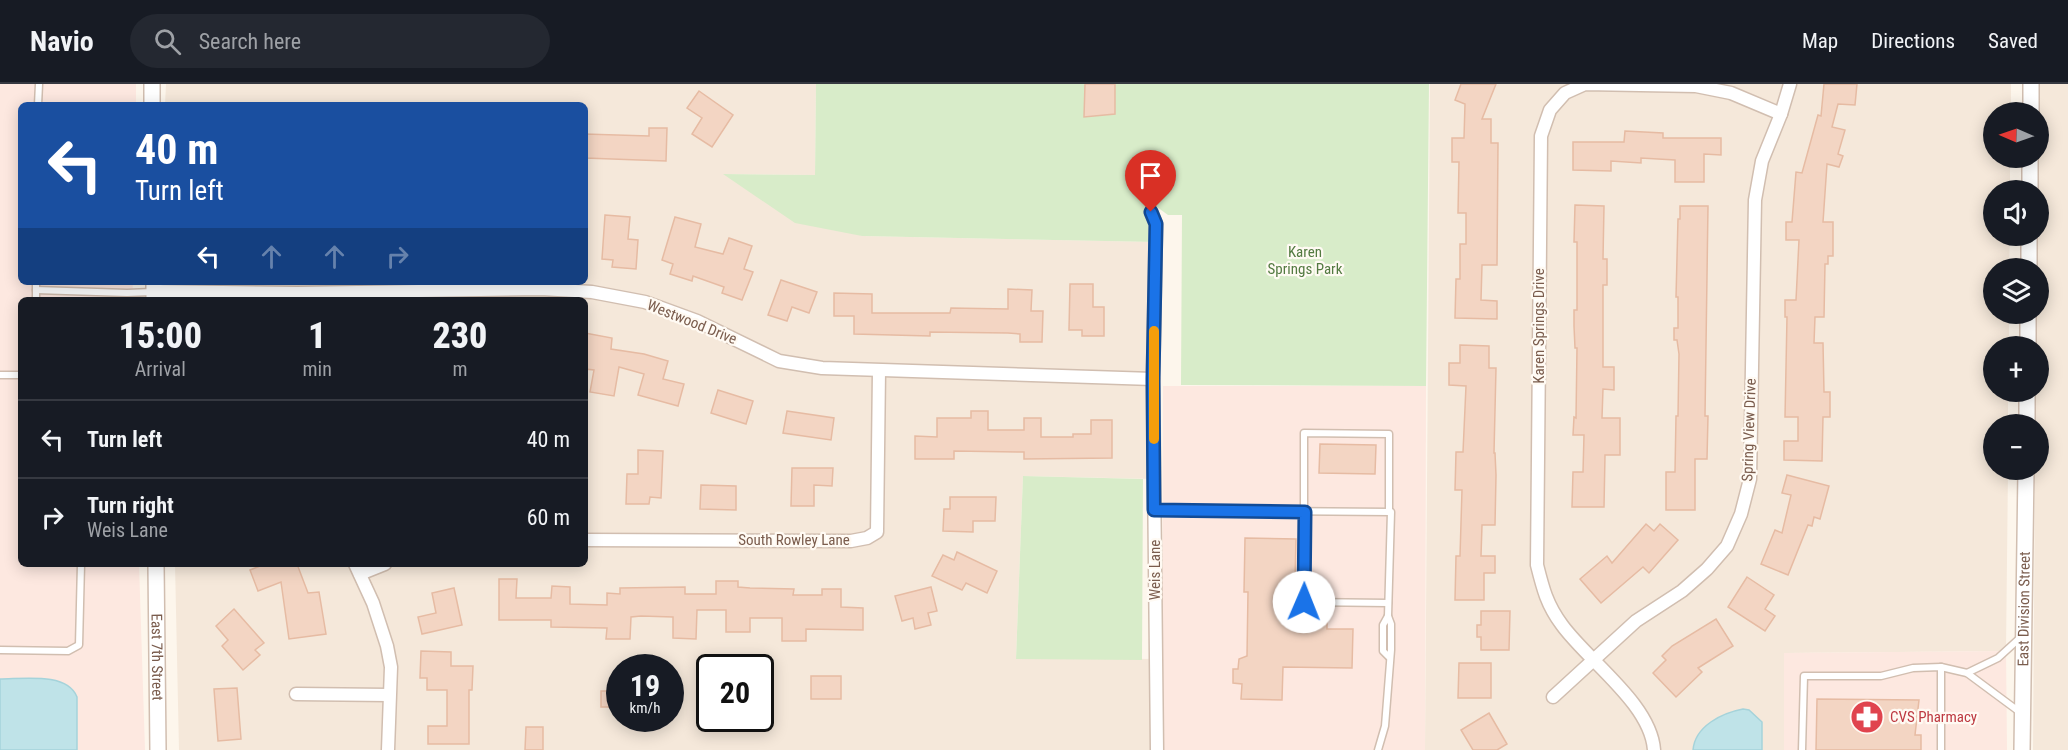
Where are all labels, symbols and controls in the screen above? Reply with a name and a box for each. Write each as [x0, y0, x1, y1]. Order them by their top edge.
search box [130, 14, 550, 68]
text: Navio [30, 25, 94, 58]
icon: search [151, 25, 184, 58]
text: Search here [199, 29, 301, 54]
text: Map [1802, 29, 1838, 53]
text: Directions [1871, 29, 1955, 53]
text: Saved [1988, 29, 2038, 53]
north arrow [1983, 102, 2049, 168]
map controls [1983, 102, 2049, 480]
text: 40 m [135, 125, 218, 174]
icon: left [36, 126, 114, 204]
pin [1125, 150, 1176, 212]
icon: arrive [1134, 159, 1167, 192]
text: Turn left [135, 175, 224, 207]
button: sound [1983, 180, 2049, 246]
icon: left [192, 240, 225, 273]
icon: ahead [255, 240, 288, 273]
icon: ahead [318, 240, 351, 273]
icon: right [381, 240, 414, 273]
park label: Karen Springs Park [1268, 243, 1343, 278]
button: layers [1983, 258, 2049, 324]
street label: Karen Springs Drive [1530, 268, 1548, 384]
street label: Westwood Drive [645, 296, 739, 348]
text: 15:00 [119, 315, 202, 357]
text: 1 [308, 315, 326, 357]
text: 230 [432, 315, 487, 357]
button: + [1983, 336, 2049, 402]
text: Arrival [135, 357, 186, 381]
text: min [303, 357, 332, 381]
text: m [452, 357, 467, 381]
street label: Spring View Drive [1738, 378, 1760, 482]
button: − [1983, 414, 2049, 480]
icon: left [36, 423, 69, 456]
text: Turn left [87, 427, 162, 452]
text: 40 m [527, 427, 570, 452]
text: Turn right [87, 493, 174, 518]
icon: right [36, 501, 69, 534]
text: 60 m [527, 505, 570, 530]
text: Weis Lane [87, 518, 168, 542]
street label: South Rowley Lane [738, 531, 850, 549]
street label: Weis Lane [1146, 540, 1164, 600]
street label: East Division Street [2014, 551, 2034, 667]
position arrow [1272, 570, 1336, 634]
street label: East 7th Street [148, 613, 166, 701]
speed limit sign: 20 [696, 654, 774, 732]
text: 19 [630, 668, 660, 703]
text: km/h [630, 699, 660, 717]
pharmacy icon: CVS Pharmacy [1849, 699, 1885, 735]
place label: CVS Pharmacy [1890, 708, 1977, 726]

